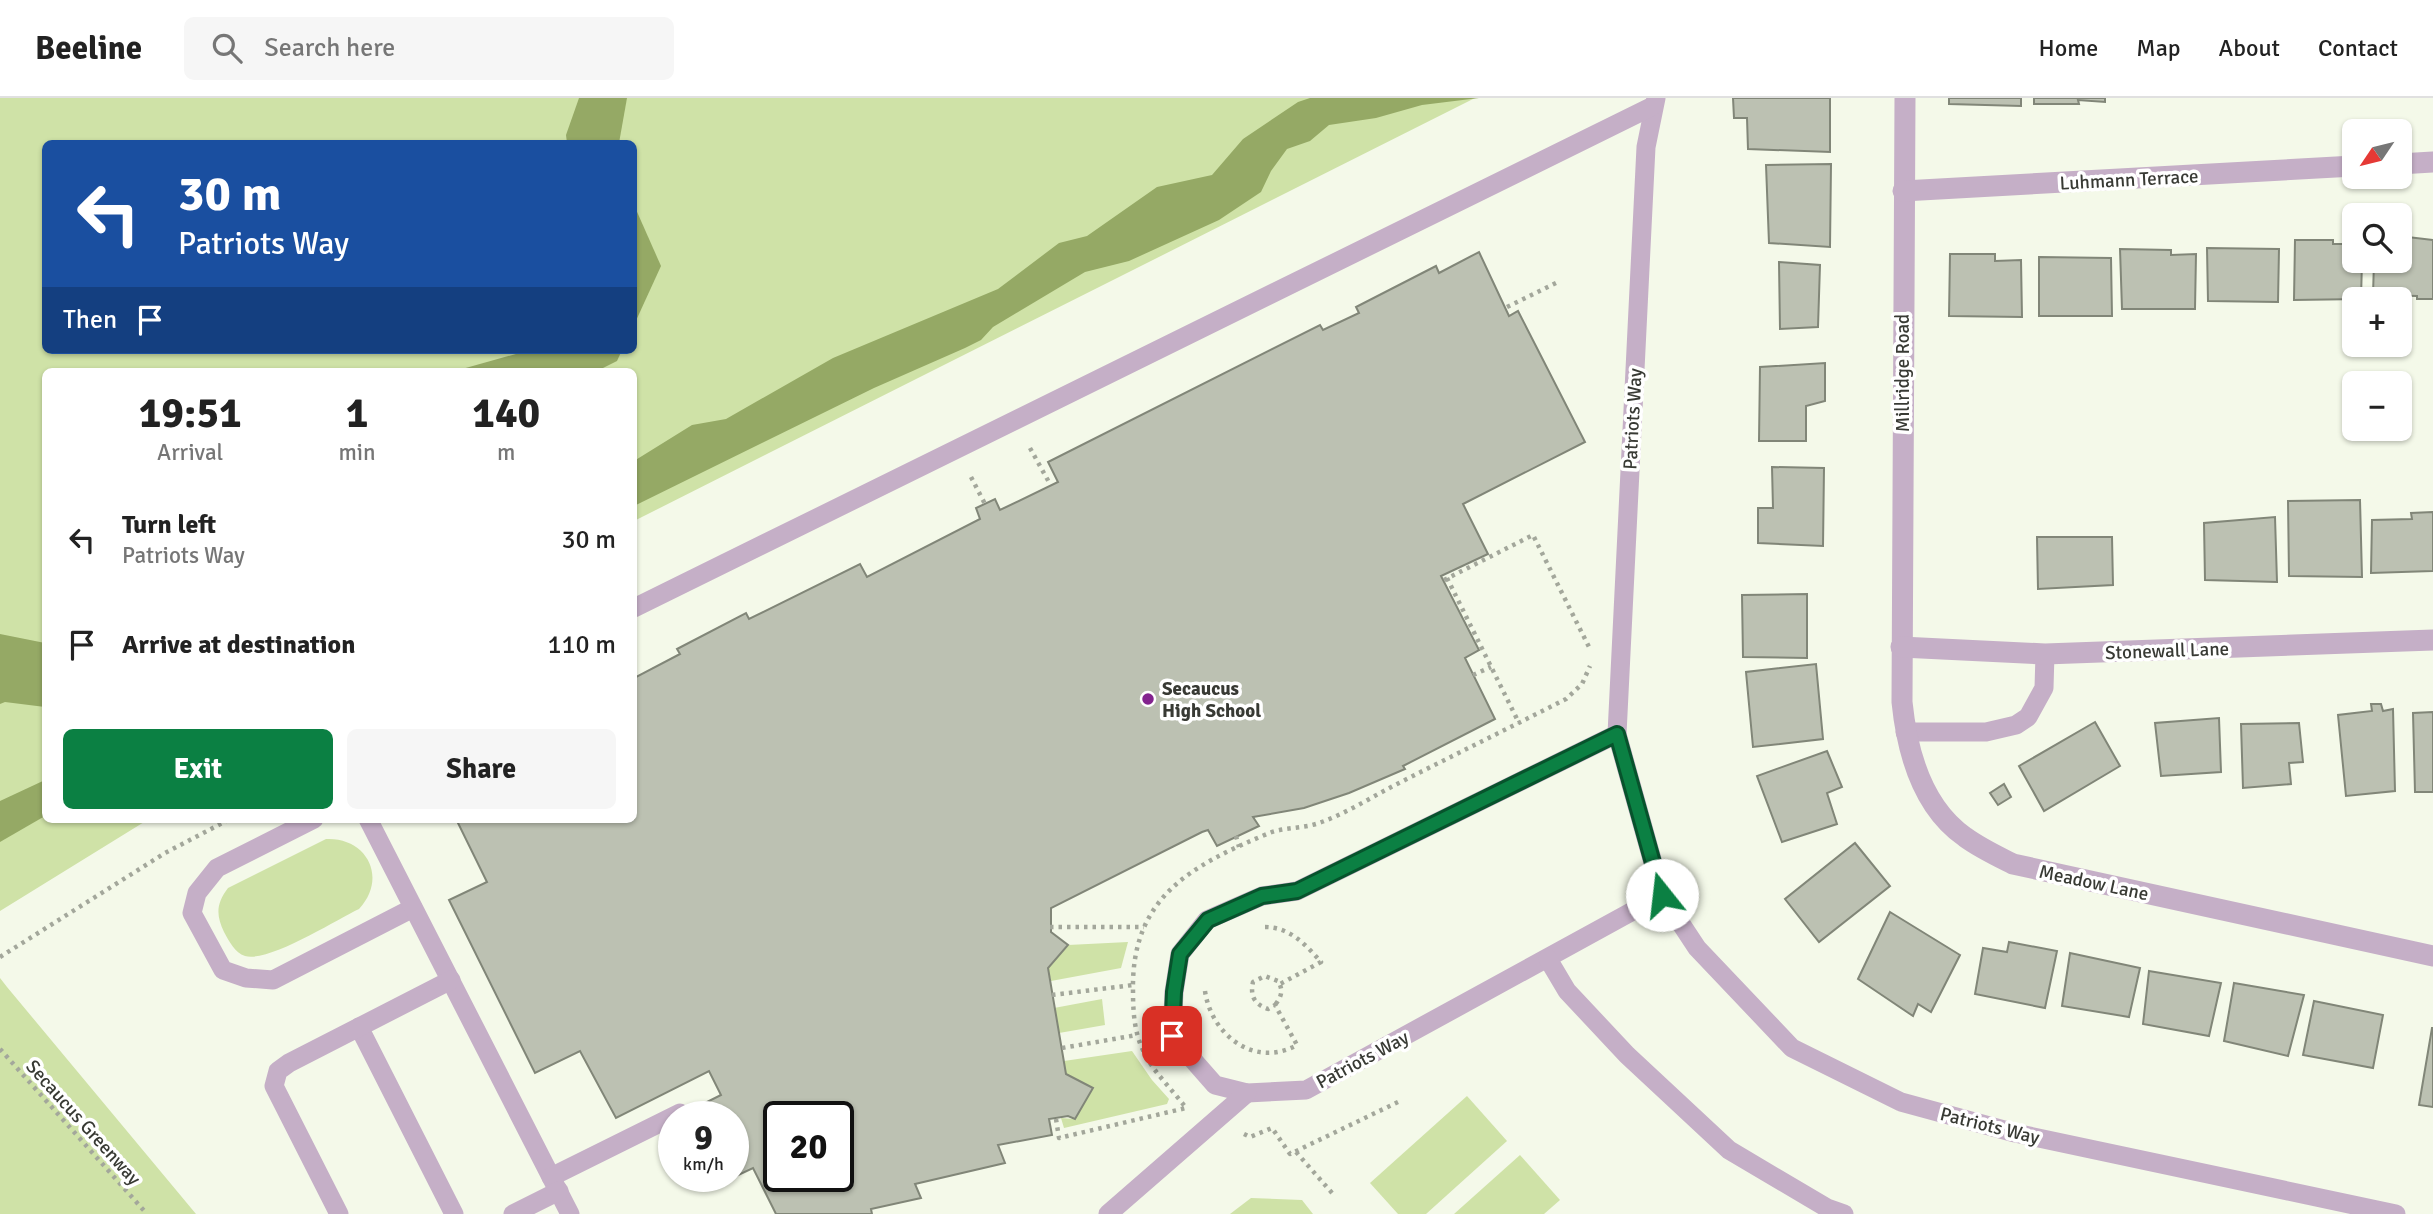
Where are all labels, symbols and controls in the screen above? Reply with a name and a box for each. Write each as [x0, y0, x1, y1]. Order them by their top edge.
search box [184, 17, 674, 80]
text: Beeline [35, 28, 142, 69]
icon: search [208, 29, 246, 67]
text: Search here [264, 32, 395, 64]
text: Home [2038, 33, 2098, 63]
text: Map [2136, 33, 2181, 63]
text: About [2219, 33, 2280, 63]
text: Contact [2318, 33, 2398, 63]
north arrow [2342, 119, 2412, 189]
map controls [2342, 119, 2412, 441]
text: 30 m [178, 164, 281, 224]
street label: Luhmann Terrace [2059, 164, 2199, 196]
icon: left [63, 168, 154, 259]
button: search [2342, 203, 2412, 273]
text: Patriots Way [178, 224, 349, 263]
button: + [2342, 287, 2412, 357]
icon: arrive [131, 301, 169, 339]
text: Then [63, 304, 117, 336]
street label: Millridge Road [1891, 314, 1915, 432]
street label: Patriots Way [1618, 368, 1648, 470]
button: − [2342, 371, 2412, 441]
text: 19:51 [139, 388, 242, 439]
text: 1 [346, 388, 368, 439]
text: 140 [472, 388, 540, 439]
text: Arrival [157, 438, 223, 467]
text: min [338, 438, 376, 467]
text: m [497, 438, 515, 467]
text: Turn left [122, 509, 216, 541]
icon: left [63, 521, 101, 559]
text: 30 m [561, 524, 616, 556]
text: Patriots Way [122, 541, 245, 570]
icon: arrive [63, 626, 101, 664]
text: Arrive at destination [122, 629, 355, 661]
text: 110 m [547, 629, 616, 661]
street label: Stonewall Lane [2105, 637, 2229, 665]
place label: Secaucus High School [1162, 677, 1261, 723]
marker: Secaucus High School [1140, 691, 1156, 707]
button: Exit [63, 729, 333, 809]
button: Share [347, 729, 616, 809]
position arrow [1625, 858, 1699, 932]
street label: Meadow Lane [2037, 860, 2151, 906]
pin [1142, 1006, 1202, 1066]
icon: arrive [1153, 1017, 1191, 1055]
street label: Patriots Way [1312, 1025, 1413, 1094]
street label: Secaucus Greenway [21, 1055, 146, 1190]
speed limit sign: 20 [763, 1101, 854, 1192]
street label: Patriots Way [1938, 1102, 2042, 1150]
text: 9 [694, 1116, 713, 1159]
text: km/h [683, 1153, 724, 1175]

